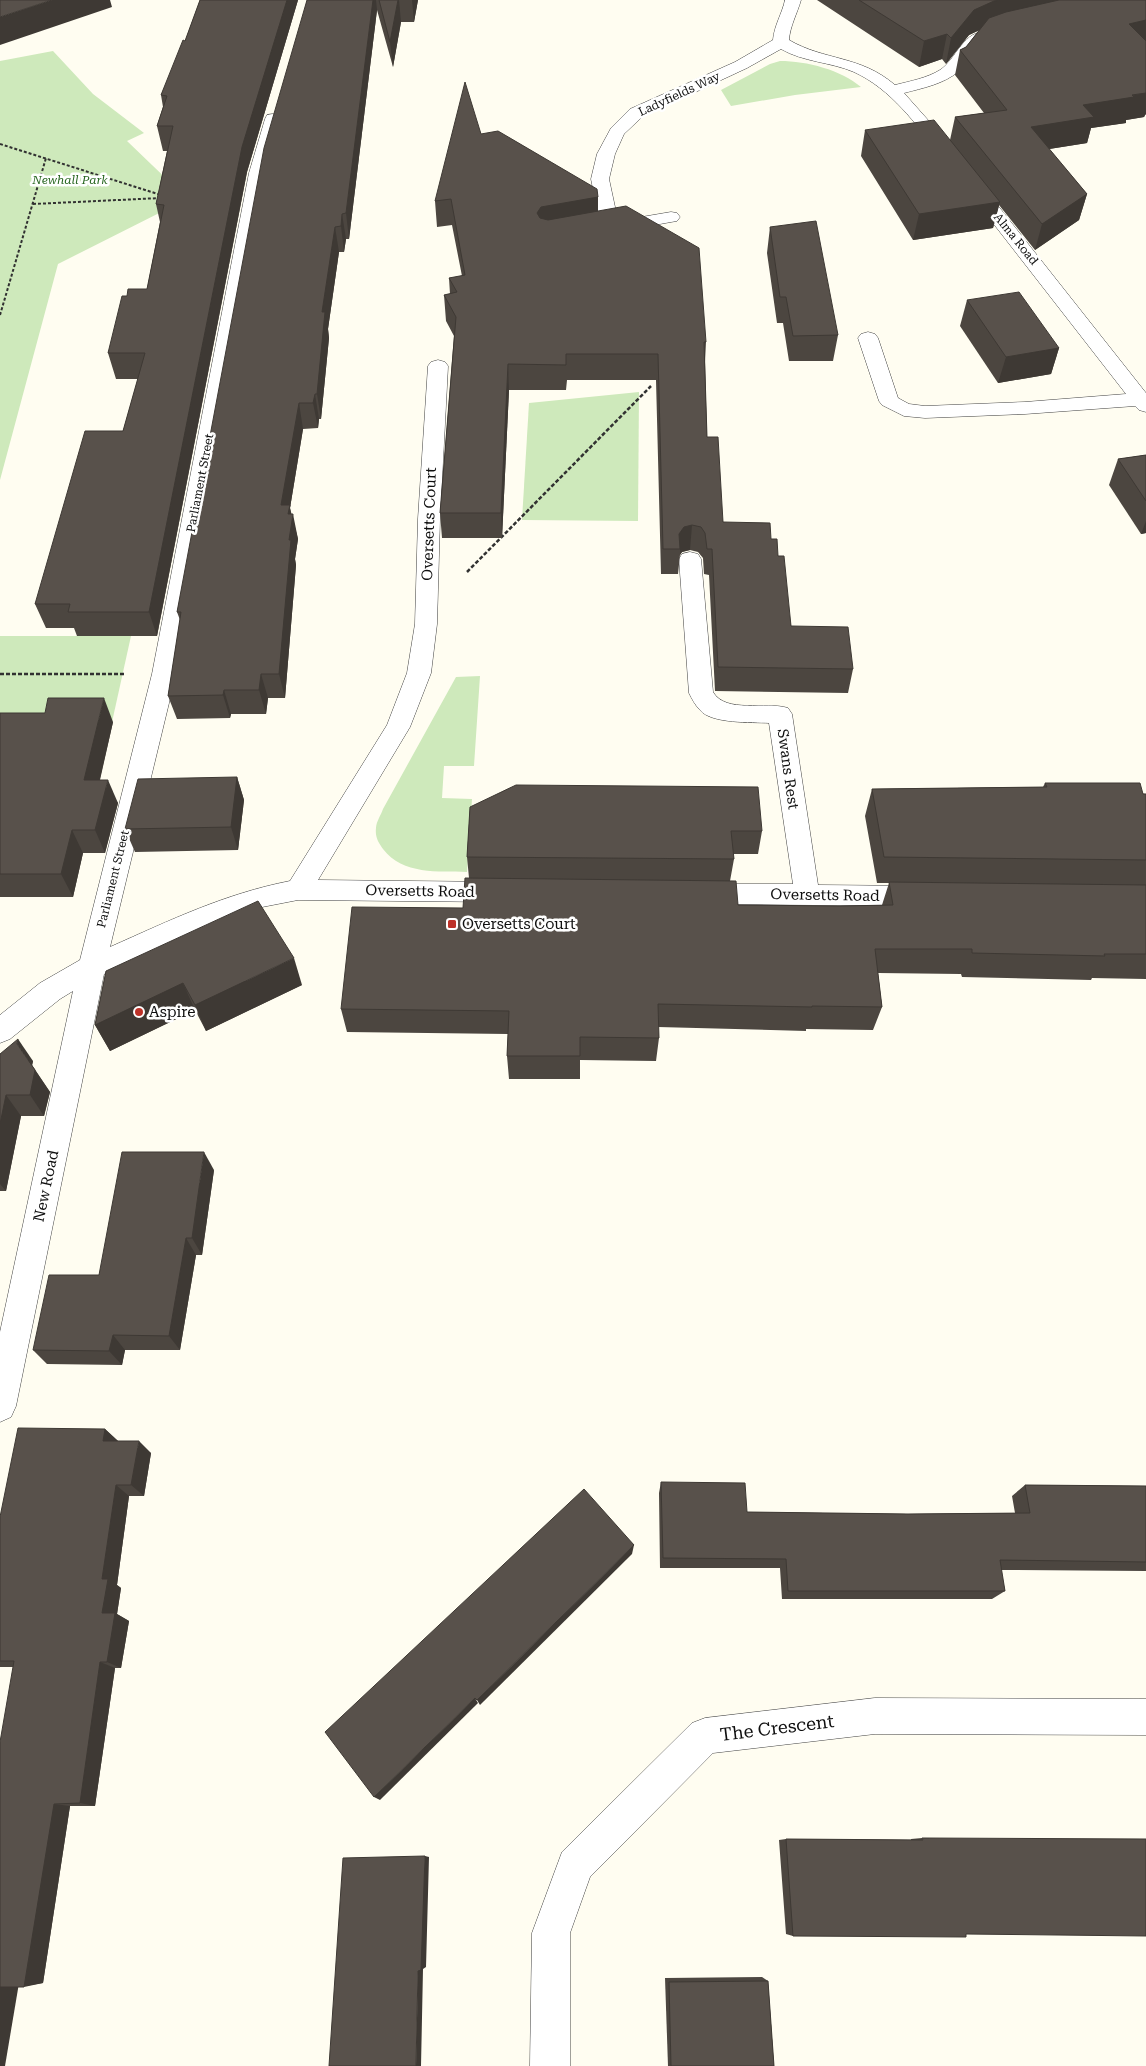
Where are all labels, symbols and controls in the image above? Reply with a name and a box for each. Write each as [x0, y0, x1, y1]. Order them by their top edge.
street label: Ladyfields Way [636, 69, 723, 119]
park label: Newhall Park [31, 173, 108, 187]
street label: Alma Road [991, 210, 1041, 268]
street label: Parliament Street [184, 432, 217, 533]
street label: Oversetts Court [418, 466, 440, 581]
street label: Swans Rest [773, 727, 803, 811]
street label: Parliament Street [94, 828, 132, 929]
street label: Oversetts Road [365, 881, 475, 901]
street label: Oversetts Road [770, 885, 880, 905]
place label: Oversetts Court [462, 915, 576, 933]
marker: Oversetts Court [446, 918, 458, 930]
place label: Aspire [149, 1003, 196, 1021]
marker: Aspire [133, 1006, 145, 1018]
street label: New Road [30, 1148, 62, 1224]
street label: The Crescent [719, 1710, 836, 1745]

